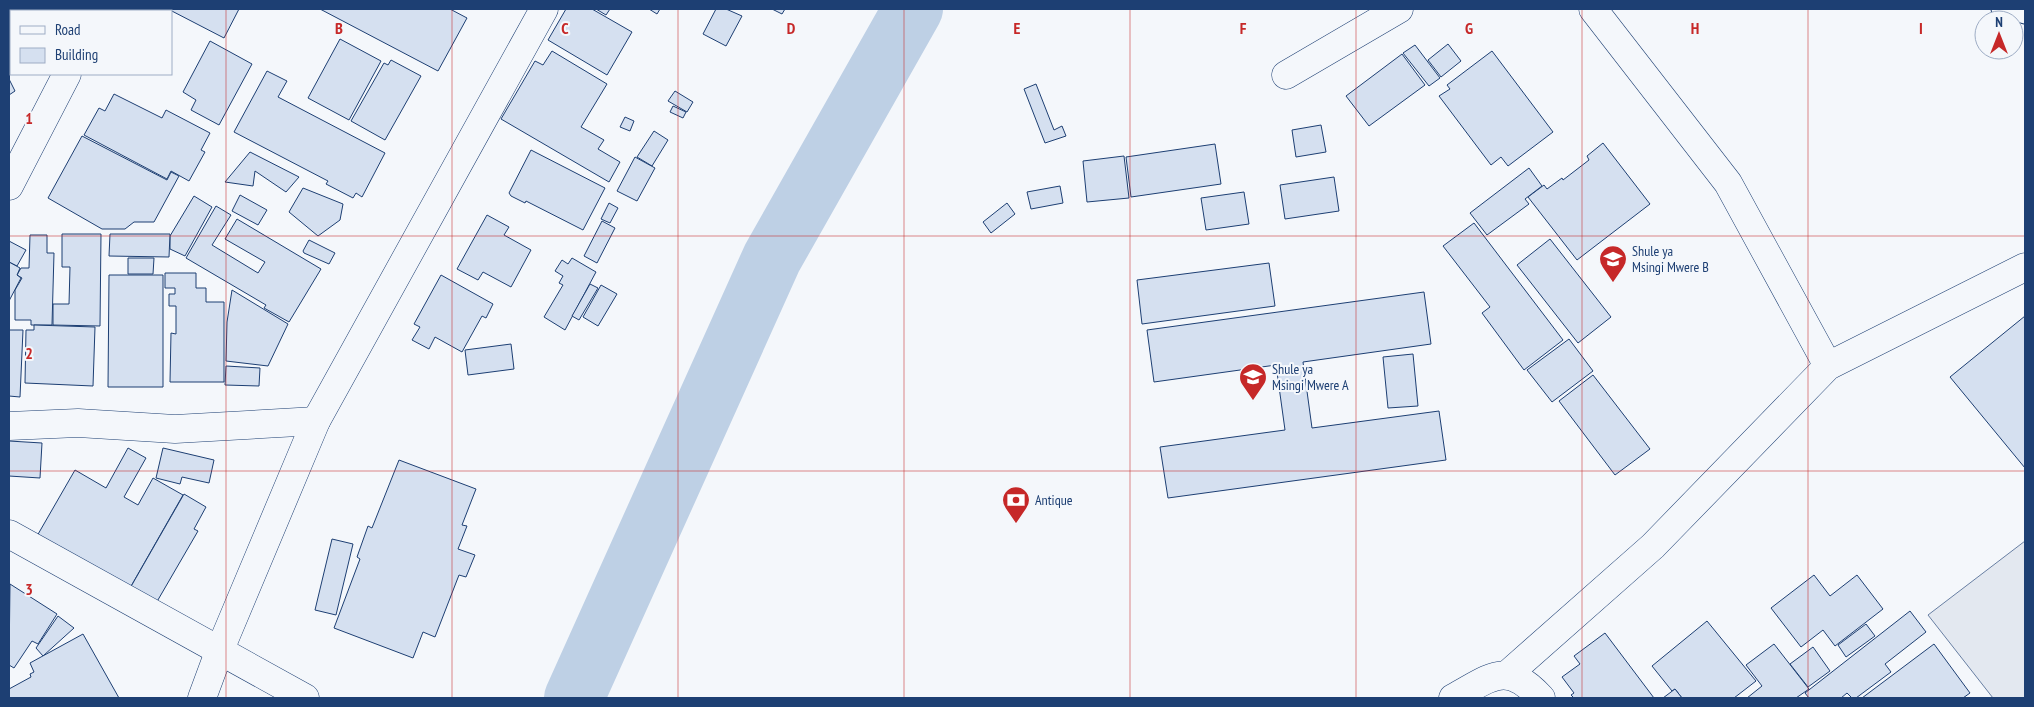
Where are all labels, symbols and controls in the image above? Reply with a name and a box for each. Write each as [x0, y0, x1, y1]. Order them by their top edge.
legend [10, 10, 172, 75]
north arrow [1974, 10, 2024, 60]
text: N [1995, 13, 2003, 31]
text: B [335, 18, 343, 38]
text: C [561, 18, 569, 38]
text: D [787, 18, 796, 38]
text: E [1014, 18, 1021, 38]
text: F [1240, 18, 1247, 38]
text: G [1465, 18, 1473, 38]
text: H [1691, 18, 1699, 38]
text: I [1919, 18, 1923, 38]
text: Road [55, 20, 81, 39]
text: Building [55, 45, 98, 64]
text: 1 [25, 108, 33, 128]
place label: Shule ya Msingi Mwere B [1632, 242, 1709, 276]
school or university icon: Shule ya Msingi Mwere B [1598, 244, 1628, 283]
text: 2 [25, 343, 33, 363]
place label: Shule ya Msingi Mwere A [1272, 360, 1349, 394]
school or university icon: Shule ya Msingi Mwere A [1238, 362, 1268, 401]
bank icon: Antique [1001, 485, 1031, 524]
place label: Antique [1035, 491, 1073, 509]
text: 3 [25, 579, 33, 599]

